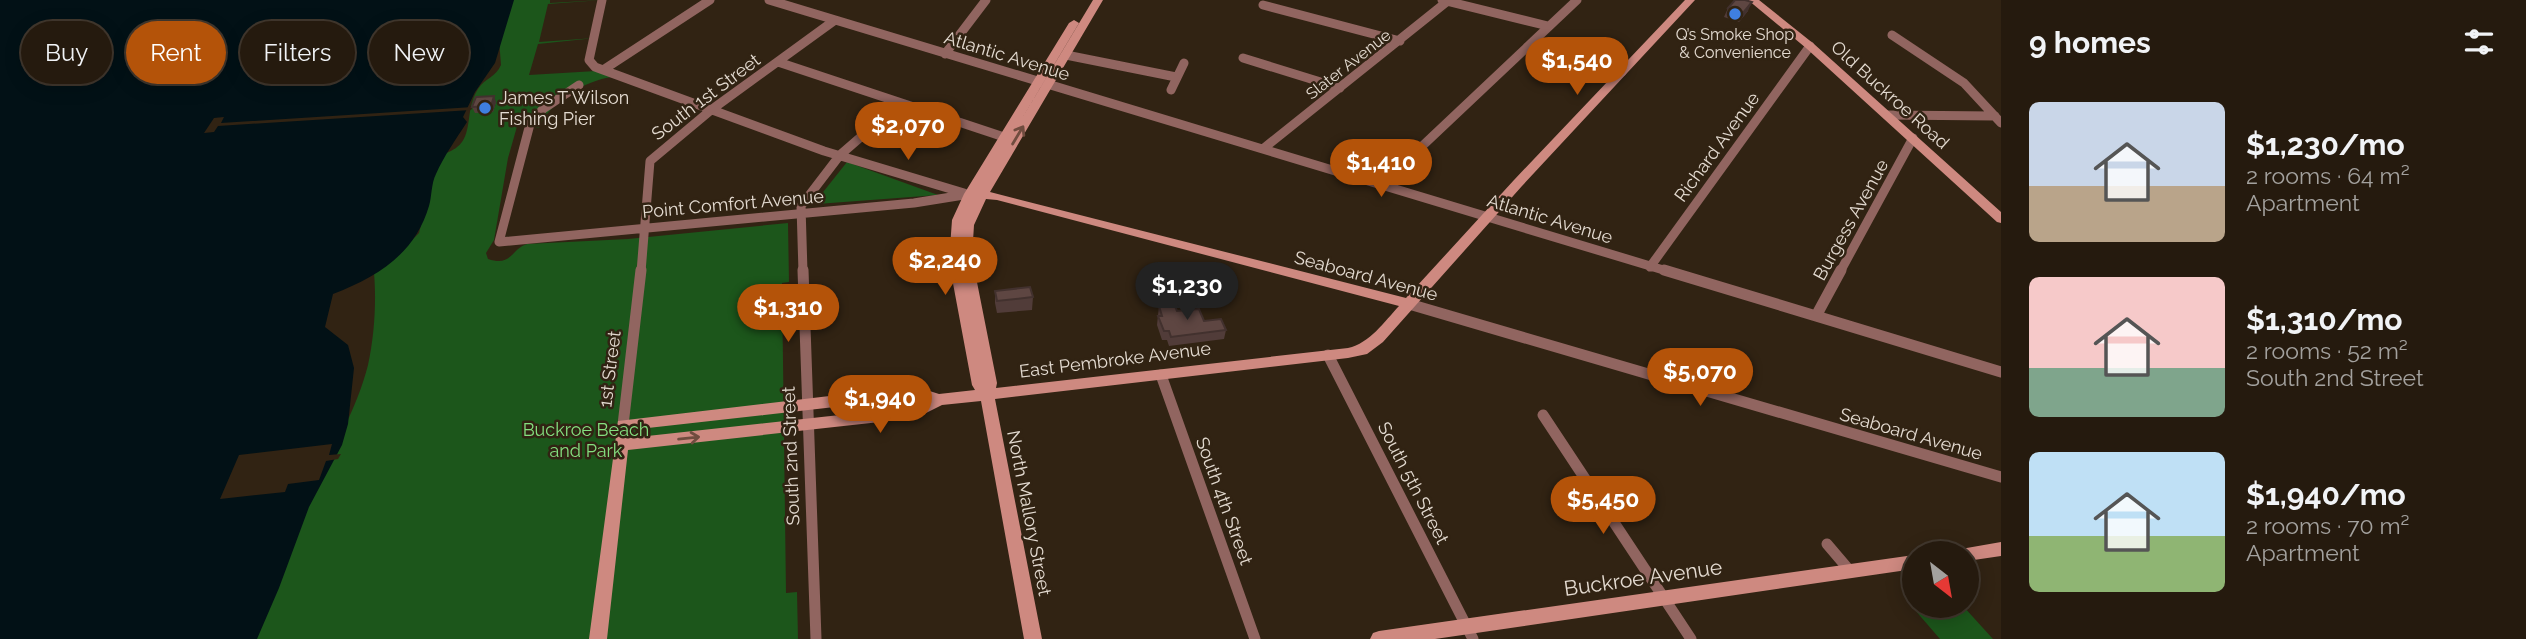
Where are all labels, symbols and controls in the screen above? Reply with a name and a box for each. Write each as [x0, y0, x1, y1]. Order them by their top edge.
marker: Q’s Smoke Shop & Convenience [1727, 6, 1743, 22]
chip: Buy [21, 21, 112, 84]
chip: Rent [126, 21, 226, 84]
chip: Filters [240, 21, 355, 84]
chip: New [369, 21, 469, 84]
icon: filters [2460, 23, 2498, 61]
street label: Slater Avenue [1302, 25, 1394, 103]
place label: Q’s Smoke Shop & Convenience [1676, 25, 1794, 62]
text: 9 homes [2029, 25, 2151, 60]
street label: Atlantic Avenue [942, 26, 1073, 85]
street label: Old Buckroe Road [1827, 36, 1954, 153]
pin: $1,540 [1520, 38, 1634, 97]
text: $1,540 [1541, 46, 1613, 73]
street label: South 1st Street [647, 49, 764, 144]
place label: James T Wilson Fishing Pier [499, 87, 629, 129]
street label: Richard Avenue [1670, 88, 1764, 206]
marker: James T Wilson Fishing Pier [477, 100, 493, 116]
pin: $2,070 [851, 102, 965, 162]
text: $2,070 [871, 111, 945, 138]
one-way arrow [1011, 126, 1025, 146]
text: $1,230/mo [2246, 127, 2405, 162]
icon: home [2085, 130, 2169, 214]
pin: $1,410 [1324, 140, 1438, 199]
text: $1,410 [1346, 148, 1416, 175]
street label: Burgess Avenue [1809, 155, 1893, 284]
text: 2 rooms · 64 m² [2246, 162, 2410, 189]
street label: Point Comfort Avenue [641, 185, 825, 222]
street label: Atlantic Avenue [1485, 189, 1616, 248]
text: Apartment [2246, 189, 2360, 216]
pin: $2,240 [888, 238, 1002, 297]
text: $2,240 [908, 246, 982, 273]
street label: Seaboard Avenue [1292, 246, 1440, 305]
pin: $1,230 [1130, 262, 1244, 322]
text: $1,230 [1151, 271, 1223, 298]
pin: $1,310 [731, 284, 845, 344]
text: $1,310 [753, 293, 823, 320]
text: $1,310/mo [2246, 302, 2403, 337]
icon: home [2085, 305, 2169, 389]
street label: 1st Street [594, 329, 625, 408]
street label: East Pembroke Avenue [1018, 337, 1212, 382]
text: 2 rooms · 52 m² [2246, 337, 2408, 364]
pin: $5,070 [1643, 348, 1757, 408]
text: $5,070 [1663, 357, 1737, 384]
text: South 2nd Street [2246, 364, 2424, 391]
pin: $1,940 [823, 376, 937, 435]
text: $1,940 [844, 384, 916, 411]
street label: South 2nd Street [778, 386, 803, 526]
street label: Seaboard Avenue [1837, 403, 1985, 464]
street label: South 5th Street [1374, 418, 1453, 547]
park label: Buckroe Beach and Park [523, 419, 649, 461]
street label: North Mallory Street [1003, 428, 1056, 597]
one-way arrow [677, 431, 700, 444]
street label: South 4th Street [1192, 434, 1257, 568]
pin: $5,450 [1546, 476, 1660, 536]
text: $1,940/mo [2246, 477, 2406, 512]
icon: home [2085, 480, 2169, 564]
text: $5,450 [1567, 485, 1639, 512]
text: 2 rooms · 70 m² [2246, 512, 2409, 539]
text: Apartment [2246, 539, 2360, 566]
north arrow [1902, 541, 1979, 618]
map controls [1902, 541, 1979, 618]
street label: Buckroe Avenue [1562, 554, 1724, 601]

